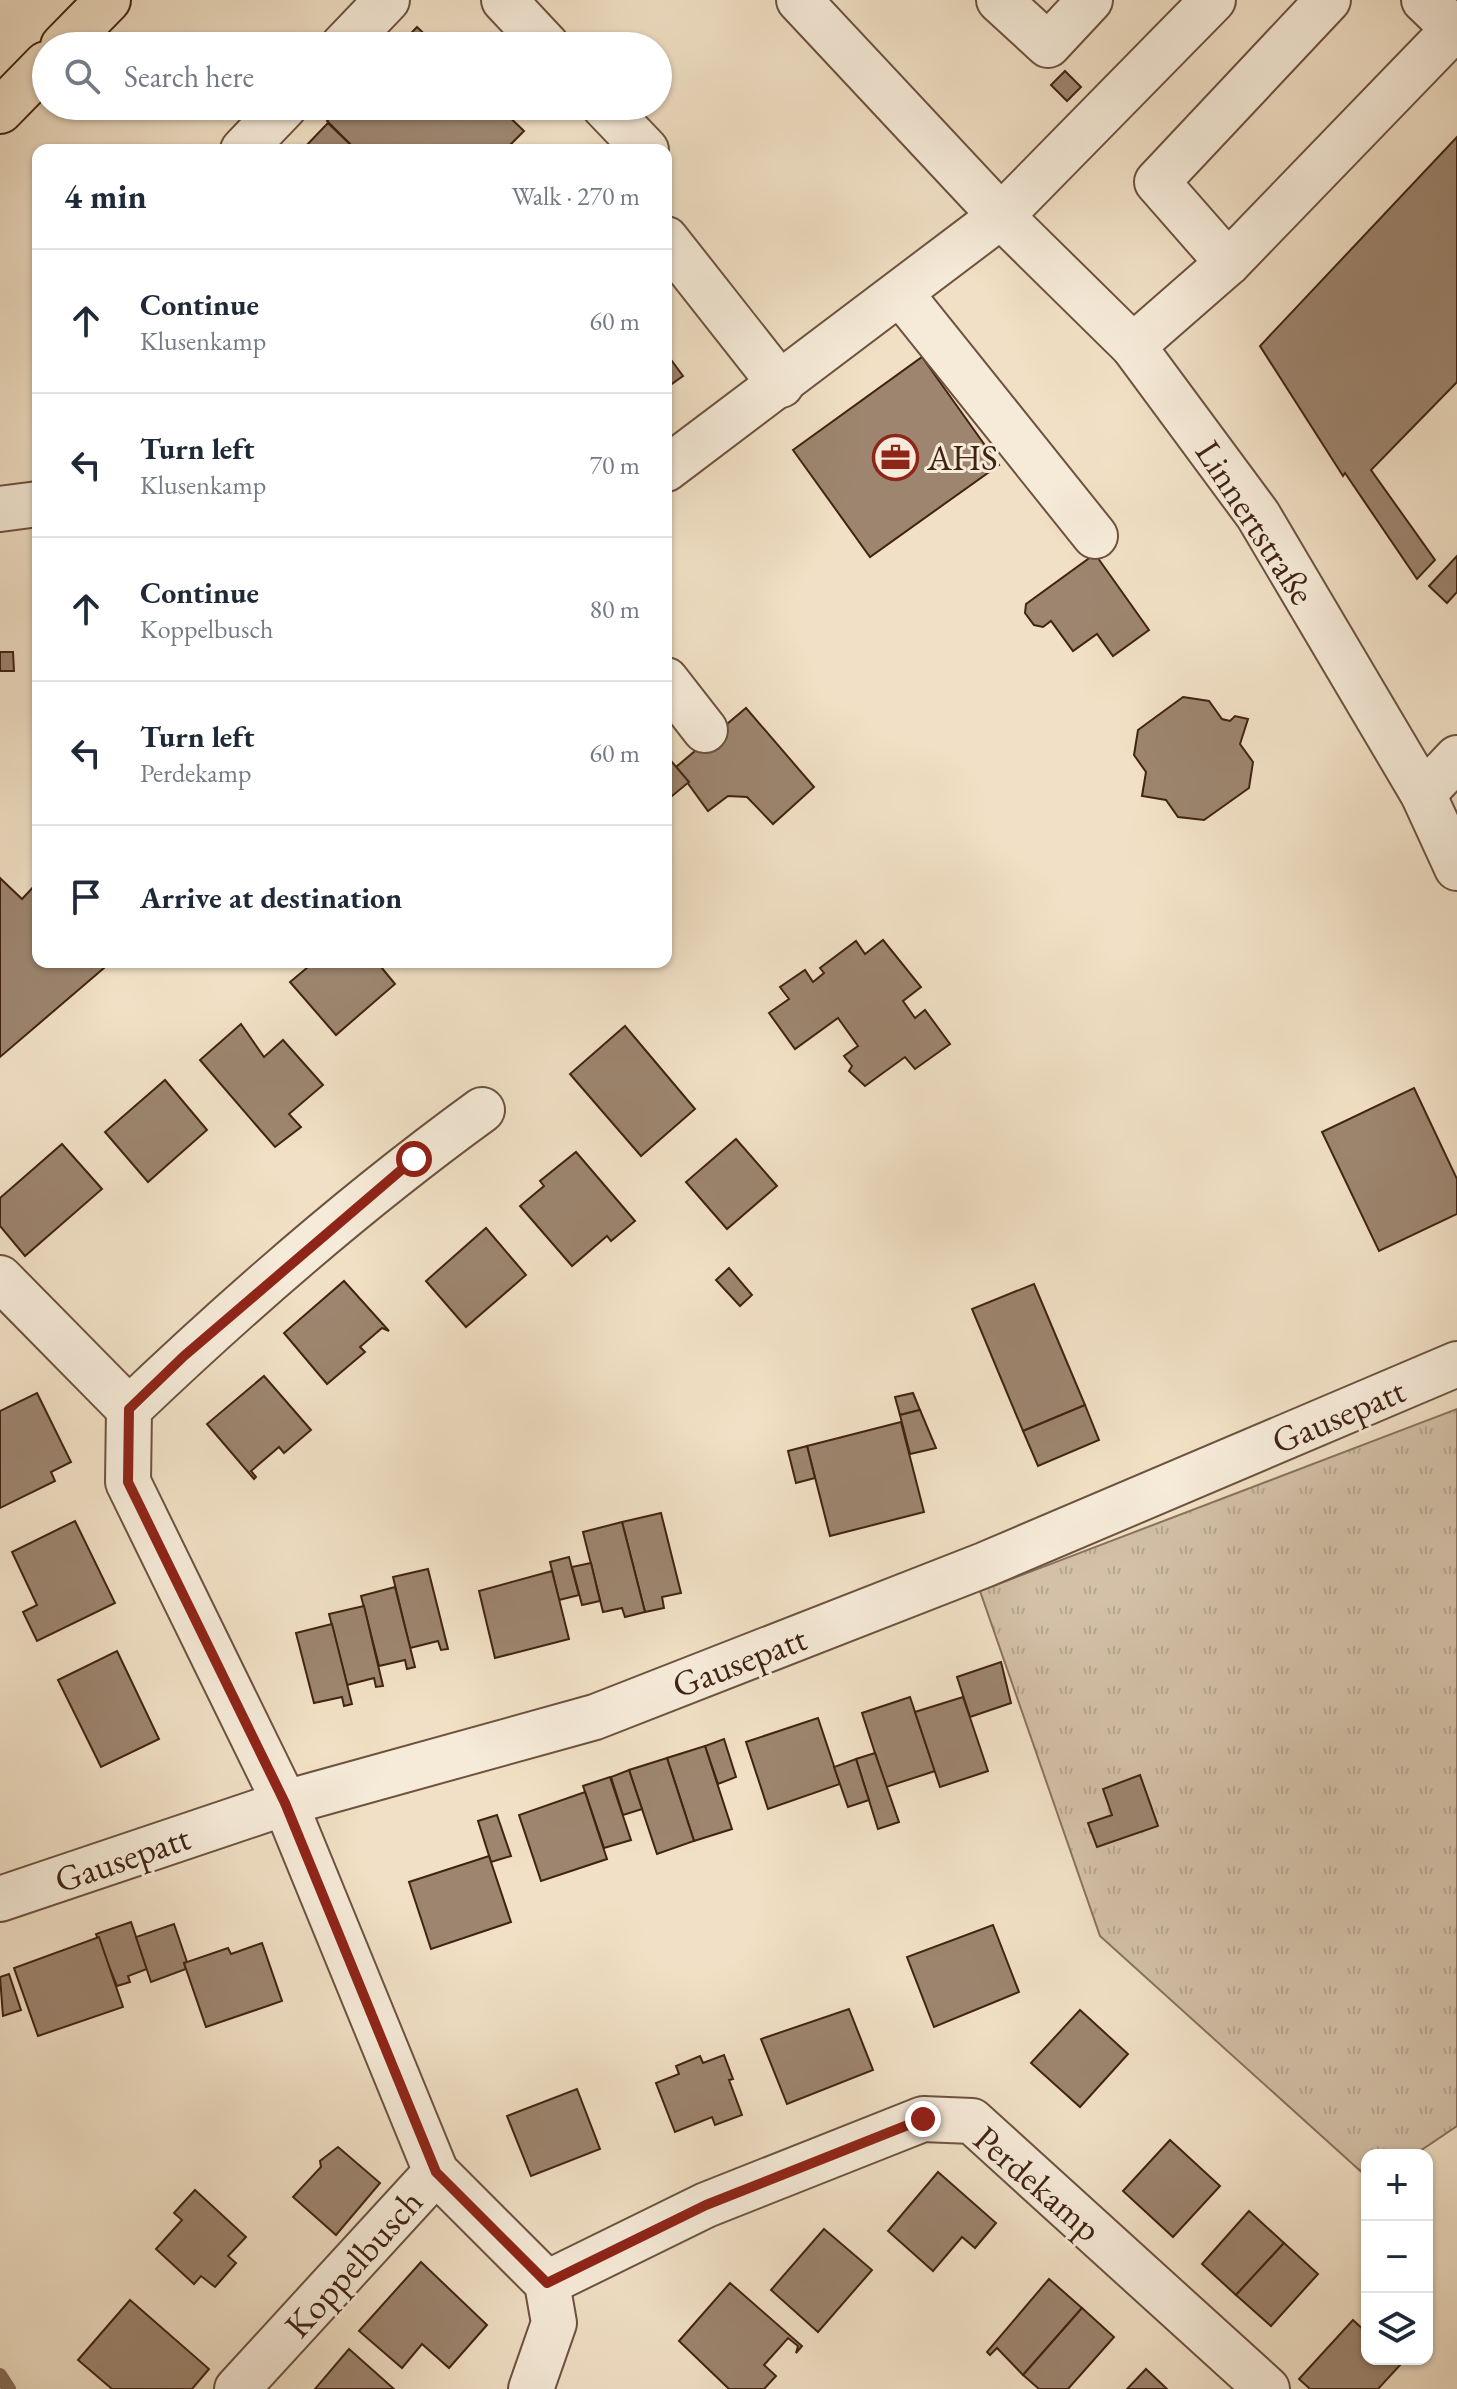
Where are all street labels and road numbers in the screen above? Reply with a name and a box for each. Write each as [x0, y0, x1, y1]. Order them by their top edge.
street label: Linnertstraße [1185, 431, 1326, 613]
street label: Gausepatt [1264, 1366, 1413, 1464]
street label: Gausepatt [665, 1614, 814, 1709]
street label: Gausepatt [48, 1813, 197, 1904]
street label: Perdekamp [964, 2115, 1111, 2252]
street label: Koppelbusch [274, 2179, 433, 2348]

